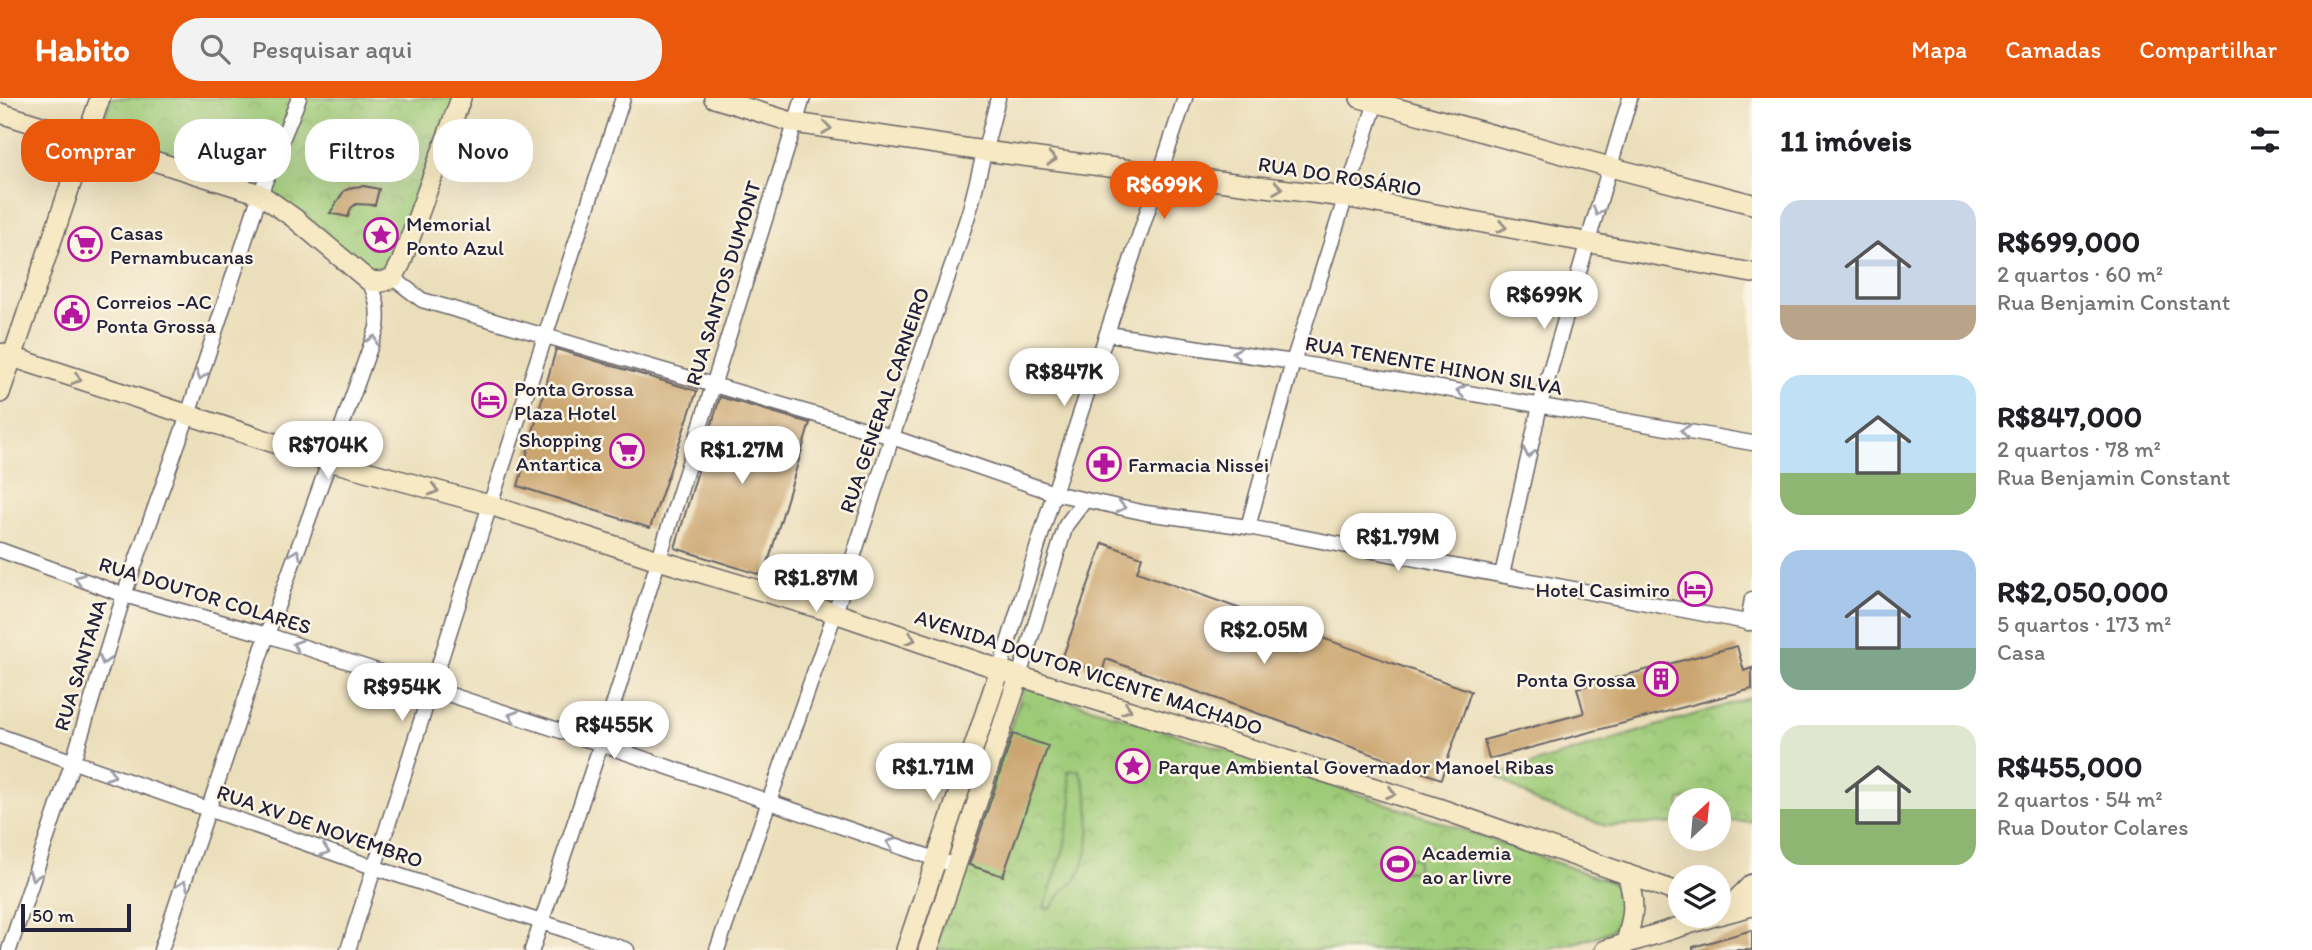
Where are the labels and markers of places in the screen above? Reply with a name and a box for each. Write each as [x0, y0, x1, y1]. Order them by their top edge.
pin: R$699K [1107, 162, 1221, 221]
place label: Memorial Ponto Azul [406, 211, 504, 260]
place icon: Memorial Ponto Azul [362, 216, 400, 254]
place label: Casas Pernambucanas [110, 220, 254, 269]
supermarket icon: Casas Pernambucanas [66, 225, 104, 263]
pin: R$699K [1487, 272, 1601, 331]
place label: Correios -AC Ponta Grossa [96, 289, 216, 338]
public building icon: Correios -AC Ponta Grossa [53, 294, 91, 332]
pin: R$847K [1007, 348, 1121, 408]
place label: Ponta Grossa Plaza Hotel [514, 376, 634, 425]
hotel icon: Ponta Grossa Plaza Hotel [470, 381, 508, 419]
pin: R$704K [271, 422, 385, 481]
pin: R$1.27M [677, 426, 807, 486]
place label: Shopping Antartica [516, 427, 602, 476]
supermarket icon: Shopping Antartica [608, 432, 646, 470]
pharmacy icon: Farmacia Nissei [1085, 445, 1123, 483]
place label: Farmacia Nissei [1128, 452, 1269, 477]
pin: R$1.79M [1333, 514, 1463, 573]
pin: R$1.87M [751, 554, 881, 614]
hotel icon: Hotel Casimiro [1676, 570, 1714, 608]
place label: Hotel Casimiro [1535, 577, 1670, 602]
pin: R$2.05M [1199, 606, 1329, 666]
building icon: Ponta Grossa [1642, 660, 1680, 698]
pin: R$954K [345, 664, 459, 723]
place label: Ponta Grossa [1516, 667, 1636, 692]
pin: R$455K [557, 702, 671, 761]
pin: R$1.71M [868, 744, 998, 803]
place icon: Parque Ambiental Governador Manoel Ribas [1114, 747, 1152, 785]
place label: Parque Ambiental Governador Manoel Ribas [1158, 754, 1554, 779]
place label: Academia ao ar livre [1422, 840, 1512, 889]
sports icon: Academia ao ar livre [1379, 845, 1417, 883]

